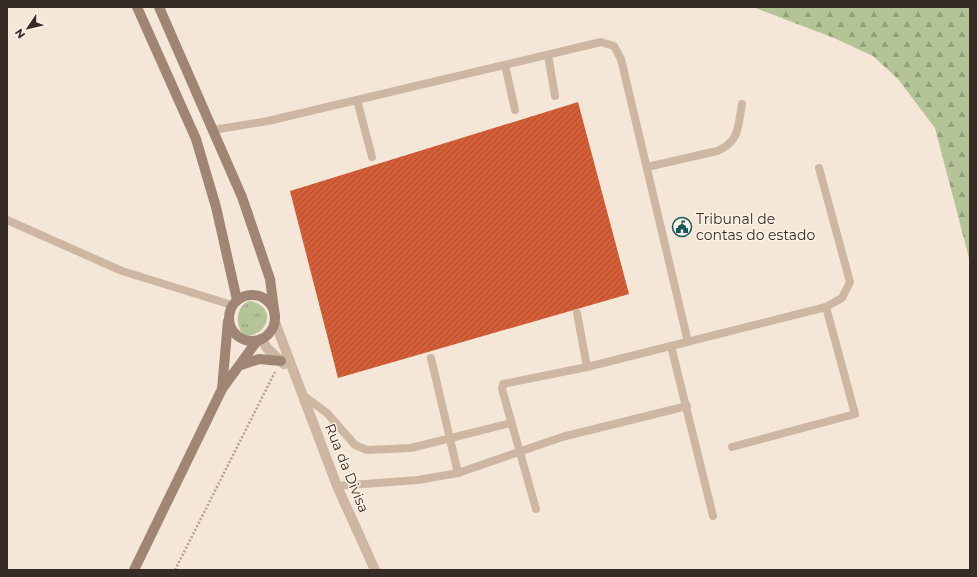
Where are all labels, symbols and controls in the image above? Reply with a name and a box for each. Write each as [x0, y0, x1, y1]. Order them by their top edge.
north arrow [8, 8, 48, 48]
text: N [12, 26, 28, 41]
place label: Tribunal de contas do estado [696, 210, 816, 244]
public building icon: Tribunal de contas do estado [671, 216, 693, 238]
street label: Rua da Divisa [321, 421, 373, 515]

